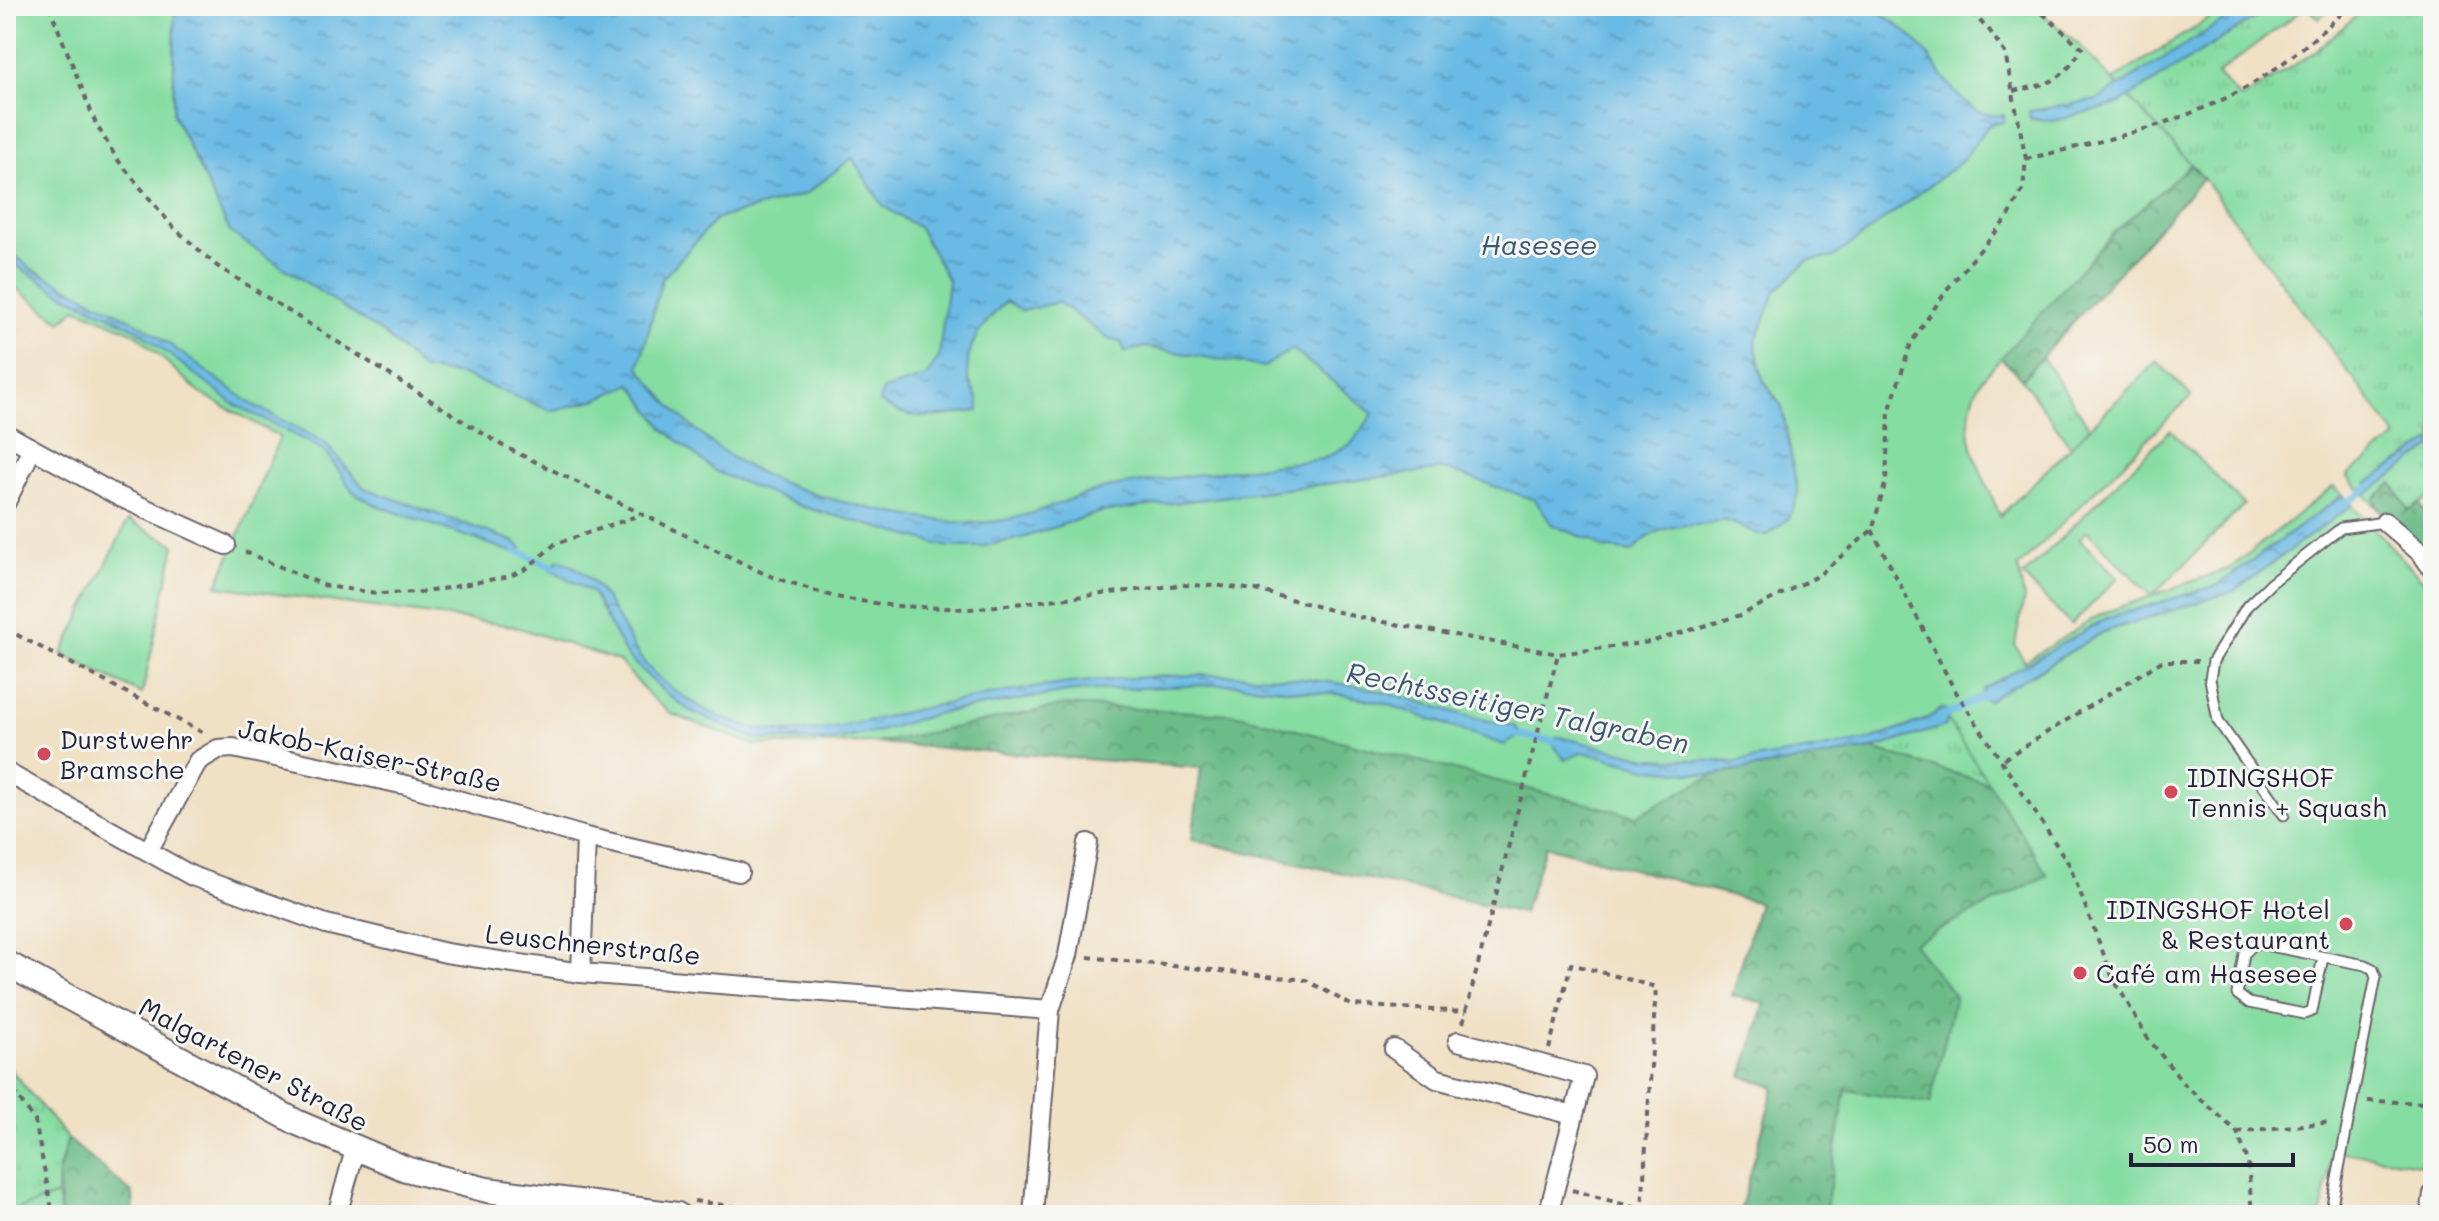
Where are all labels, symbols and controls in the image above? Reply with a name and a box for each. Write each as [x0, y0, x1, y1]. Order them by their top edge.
water label: Hasesee [1481, 226, 1597, 262]
water label: Rechtsseitiger Talgraben [1344, 653, 1692, 761]
street label: Jakob-Kaiser-Straße [235, 711, 505, 799]
place label: Durstwehr Bramsche [60, 722, 193, 786]
marker: Durstwehr Bramsche [35, 745, 53, 763]
place label: IDINGSHOF Tennis + Squash [2187, 760, 2387, 824]
marker: IDINGSHOF Tennis + Squash [2162, 783, 2180, 801]
place label: IDINGSHOF Hotel & Restaurant [2106, 892, 2330, 956]
marker: IDINGSHOF Hotel & Restaurant [2337, 915, 2355, 933]
street label: Leuschnerstraße [484, 916, 702, 972]
place label: Café am Hasesee [2096, 956, 2318, 990]
marker: Café am Hasesee [2071, 964, 2089, 982]
street label: Malgartener Straße [133, 989, 375, 1139]
scale bar [2131, 1117, 2293, 1167]
text: 50 m [2143, 1128, 2199, 1159]

